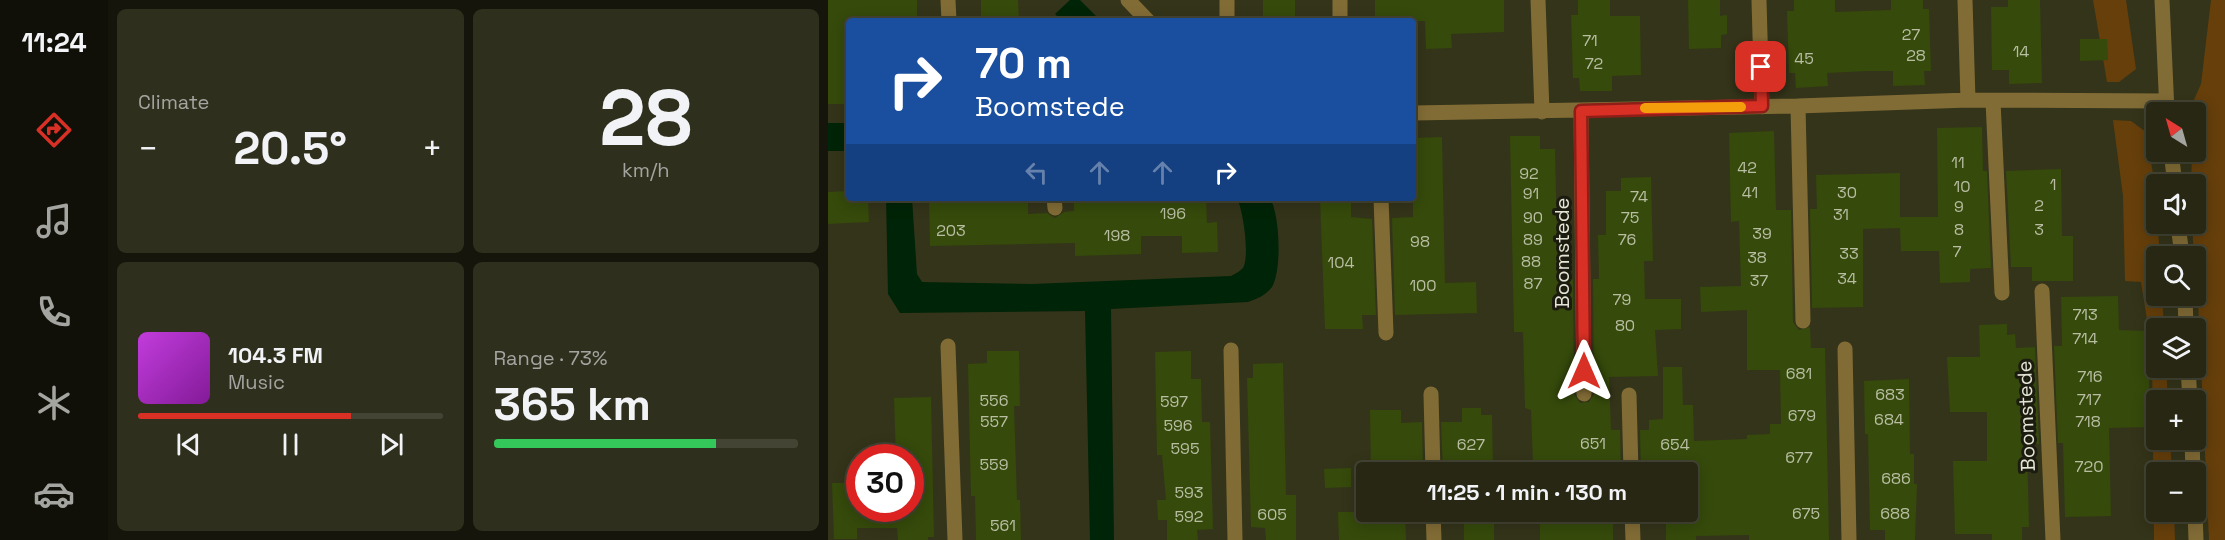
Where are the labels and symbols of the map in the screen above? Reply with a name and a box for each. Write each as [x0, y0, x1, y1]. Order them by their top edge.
house number: 27 [1902, 24, 1920, 45]
house number: 71 [1582, 30, 1598, 51]
pin [1735, 41, 1786, 92]
house number: 14 [2013, 41, 2029, 62]
house number: 28 [1906, 45, 1926, 66]
house number: 45 [1794, 48, 1814, 69]
house number: 72 [1585, 53, 1603, 74]
north arrow [2146, 102, 2206, 162]
house number: 11 [1951, 152, 1965, 173]
house number: 42 [1737, 157, 1757, 178]
house number: 92 [1519, 163, 1539, 184]
house number: 1 [2050, 174, 2056, 195]
house number: 10 [1954, 176, 1970, 197]
house number: 41 [1742, 182, 1758, 203]
house number: 30 [1837, 182, 1857, 203]
house number: 91 [1523, 183, 1539, 204]
house number: 74 [1630, 186, 1648, 207]
house number: 2 [2034, 195, 2044, 216]
house number: 9 [1954, 196, 1964, 217]
street label: Boomstede [1549, 198, 1575, 308]
house number: 196 [1160, 203, 1186, 224]
house number: 31 [1833, 204, 1849, 225]
house number: 90 [1523, 207, 1543, 228]
house number: 75 [1621, 207, 1639, 228]
house number: 8 [1954, 219, 1964, 240]
house number: 3 [2034, 219, 2044, 240]
house number: 203 [936, 220, 966, 241]
house number: 39 [1752, 223, 1772, 244]
house number: 198 [1104, 225, 1130, 246]
house number: 89 [1523, 229, 1543, 250]
house number: 76 [1618, 229, 1636, 250]
house number: 98 [1410, 231, 1430, 252]
house number: 7 [1952, 241, 1962, 262]
house number: 33 [1839, 243, 1859, 264]
house number: 38 [1747, 247, 1767, 268]
house number: 88 [1521, 251, 1541, 272]
house number: 104 [1328, 252, 1354, 273]
house number: 34 [1837, 268, 1857, 289]
house number: 37 [1750, 270, 1768, 291]
house number: 87 [1524, 273, 1542, 294]
house number: 100 [1409, 275, 1437, 296]
house number: 79 [1613, 289, 1631, 310]
house number: 713 [2072, 304, 2098, 325]
house number: 80 [1615, 315, 1635, 336]
house number: 714 [2072, 328, 2098, 349]
position arrow [1552, 339, 1616, 403]
street label: Boomstede [2011, 360, 2041, 472]
house number: 681 [1786, 363, 1812, 384]
house number: 716 [2077, 366, 2103, 387]
house number: 683 [1875, 384, 1905, 405]
house number: 717 [2077, 389, 2101, 410]
house number: 556 [980, 390, 1008, 411]
house number: 597 [1160, 391, 1188, 412]
house number: 679 [1788, 405, 1816, 426]
house number: 684 [1874, 409, 1904, 430]
house number: 557 [980, 411, 1008, 432]
house number: 718 [2075, 411, 2101, 432]
house number: 596 [1163, 415, 1193, 436]
house number: 651 [1580, 433, 1606, 454]
house number: 627 [1457, 434, 1485, 455]
house number: 654 [1660, 434, 1690, 455]
house number: 595 [1171, 438, 1199, 459]
speed limit sign: 30 [846, 444, 924, 522]
house number: 677 [1785, 447, 1813, 468]
house number: 559 [980, 454, 1008, 475]
house number: 720 [2075, 456, 2103, 477]
house number: 686 [1881, 468, 1911, 489]
house number: 593 [1174, 482, 1204, 503]
house number: 675 [1792, 503, 1820, 524]
house number: 688 [1880, 503, 1910, 524]
house number: 605 [1257, 504, 1287, 525]
house number: 592 [1174, 506, 1204, 527]
house number: 561 [990, 515, 1016, 536]

